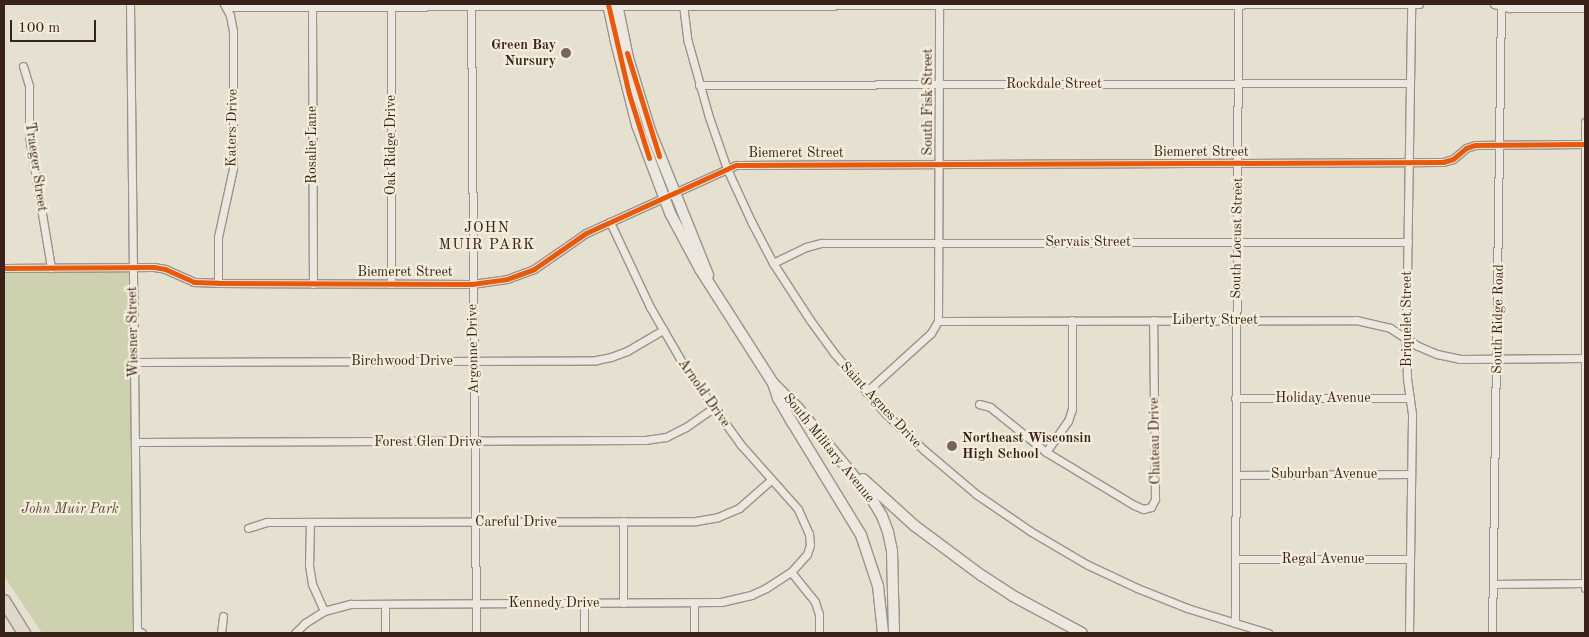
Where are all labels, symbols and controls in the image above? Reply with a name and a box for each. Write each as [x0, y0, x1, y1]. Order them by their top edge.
scale bar [12, 10, 99, 42]
text: 100 m [18, 21, 60, 36]
place label: Green Bay Nursury [491, 37, 556, 70]
marker: Green Bay Nursury [560, 47, 572, 59]
street label: South Fisk Street [920, 48, 936, 156]
street label: Rockdale Street [1006, 76, 1102, 92]
street label: Katers Drive [223, 89, 241, 167]
street label: Oak Ridge Drive [383, 95, 399, 195]
street label: Rosalie Lane [304, 106, 320, 184]
street label: Traeger Street [21, 121, 51, 213]
street label: Biemeret Street [1153, 144, 1249, 160]
street label: Biemeret Street [748, 145, 844, 161]
street label: South Locust Street [1228, 177, 1246, 299]
district label: JOHN MUIR PARK [437, 219, 537, 254]
street label: Servais Street [1045, 234, 1131, 250]
street label: Biemeret Street [357, 264, 453, 280]
street label: South Ridge Road [1489, 264, 1507, 374]
street label: Briquelet Street [1399, 271, 1415, 367]
street label: Wiesner Street [124, 286, 142, 378]
street label: Argonne Drive [464, 304, 482, 394]
street label: Liberty Street [1172, 312, 1258, 328]
street label: Birchwood Drive [351, 353, 453, 369]
street label: Arnold Drive [674, 356, 734, 430]
street label: Saint Agnes Drive [837, 358, 925, 452]
street label: South Military Avenue [780, 390, 878, 506]
street label: Holiday Avenue [1275, 390, 1371, 406]
street label: Chateau Drive [1146, 397, 1164, 485]
place label: Northeast Wisconsin High School [962, 430, 1091, 462]
street label: Forest Glen Drive [374, 434, 482, 450]
marker: Northeast Wisconsin High School [946, 440, 958, 452]
street label: Suburban Avenue [1271, 466, 1377, 482]
park label: John Muir Park [21, 501, 119, 517]
street label: Careful Drive [475, 514, 557, 530]
street label: Regal Avenue [1281, 551, 1365, 567]
street label: Kennedy Drive [509, 595, 599, 611]

